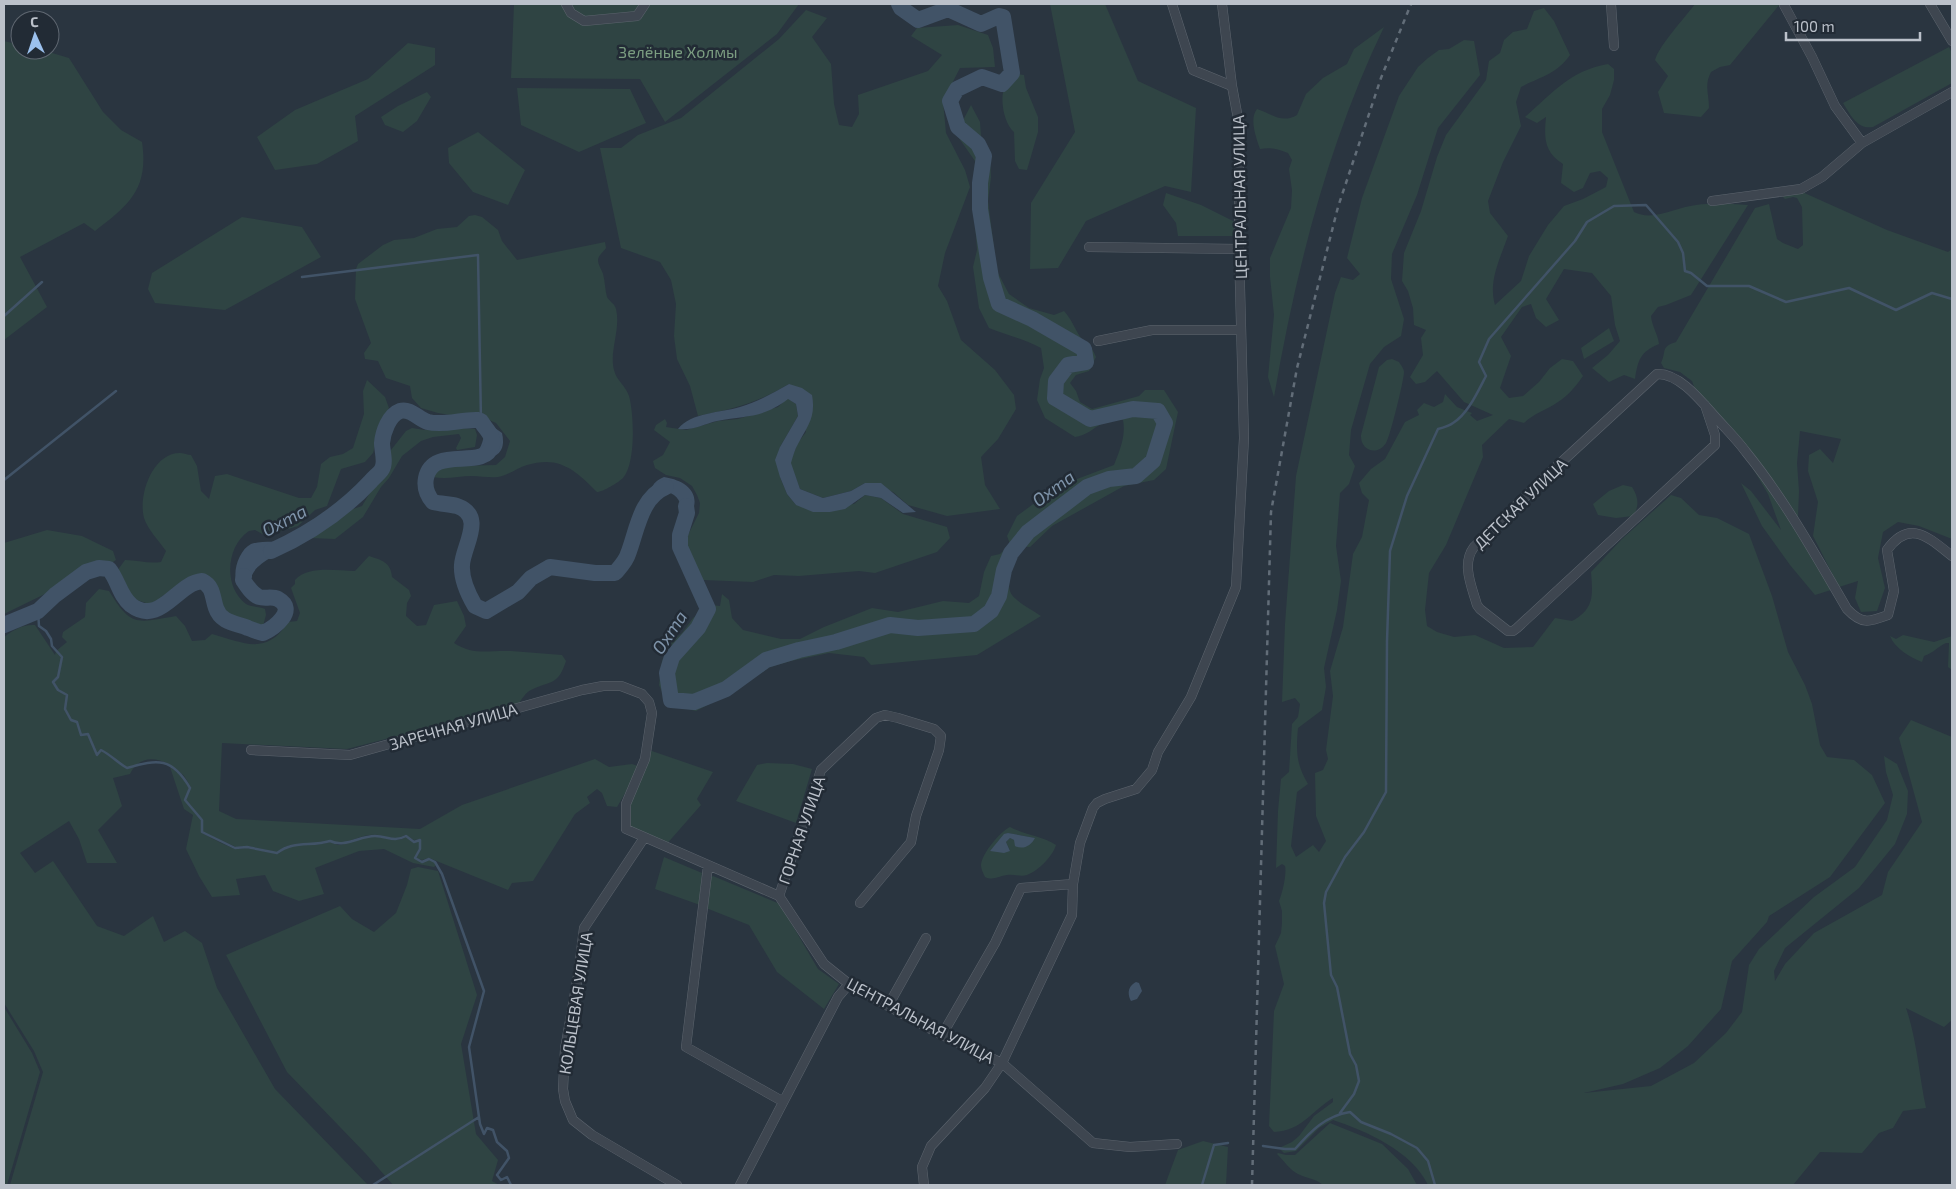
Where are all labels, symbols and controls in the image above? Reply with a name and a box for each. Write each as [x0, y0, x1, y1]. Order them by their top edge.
north arrow [10, 10, 60, 60]
scale bar [1786, 10, 1920, 42]
text: С [30, 13, 39, 30]
text: 100 m [1794, 17, 1835, 35]
park label: Зелёные Холмы [618, 42, 738, 61]
street label: ЦЕНТРАЛЬНАЯ УЛИЦА [1228, 115, 1250, 279]
street label: ДЕТСКАЯ УЛИЦА [1470, 454, 1570, 552]
water label: Охта [1027, 465, 1079, 511]
water label: Охта [258, 499, 310, 541]
water label: Охта [647, 606, 691, 658]
street label: ЗАРЕЧНАЯ УЛИЦА [387, 699, 519, 753]
street label: ГОРНАЯ УЛИЦА [774, 773, 828, 887]
street label: КОЛЬЦЕВАЯ УЛИЦА [554, 930, 596, 1076]
street label: ЦЕНТРАЛЬНАЯ УЛИЦА [844, 973, 998, 1067]

